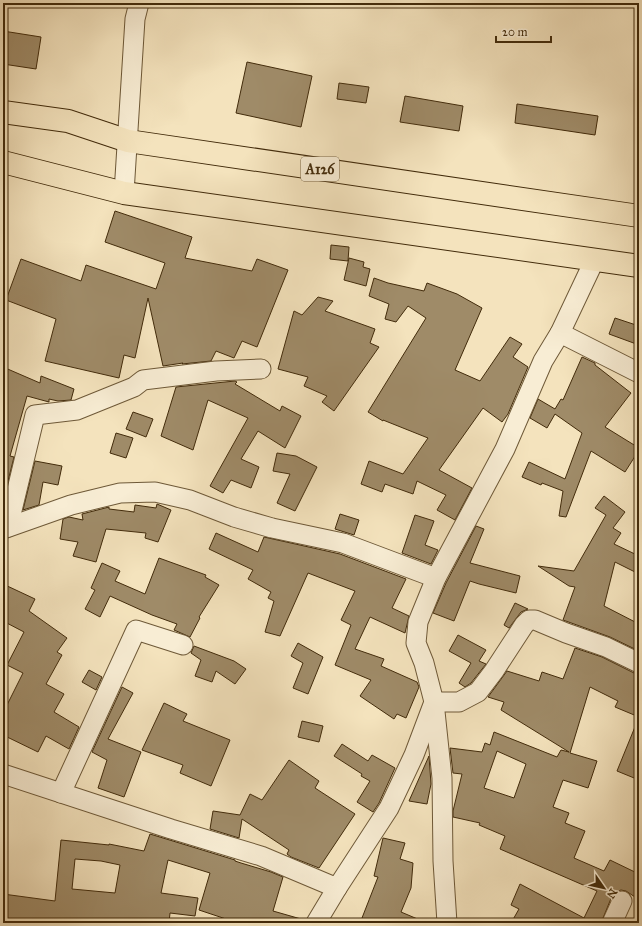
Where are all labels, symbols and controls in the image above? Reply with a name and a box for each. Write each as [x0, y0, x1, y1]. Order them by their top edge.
scale bar [496, 18, 551, 44]
text: 20 m [502, 25, 528, 39]
road number: A126 [301, 157, 339, 181]
north arrow [584, 868, 624, 908]
text: N [604, 886, 620, 901]

